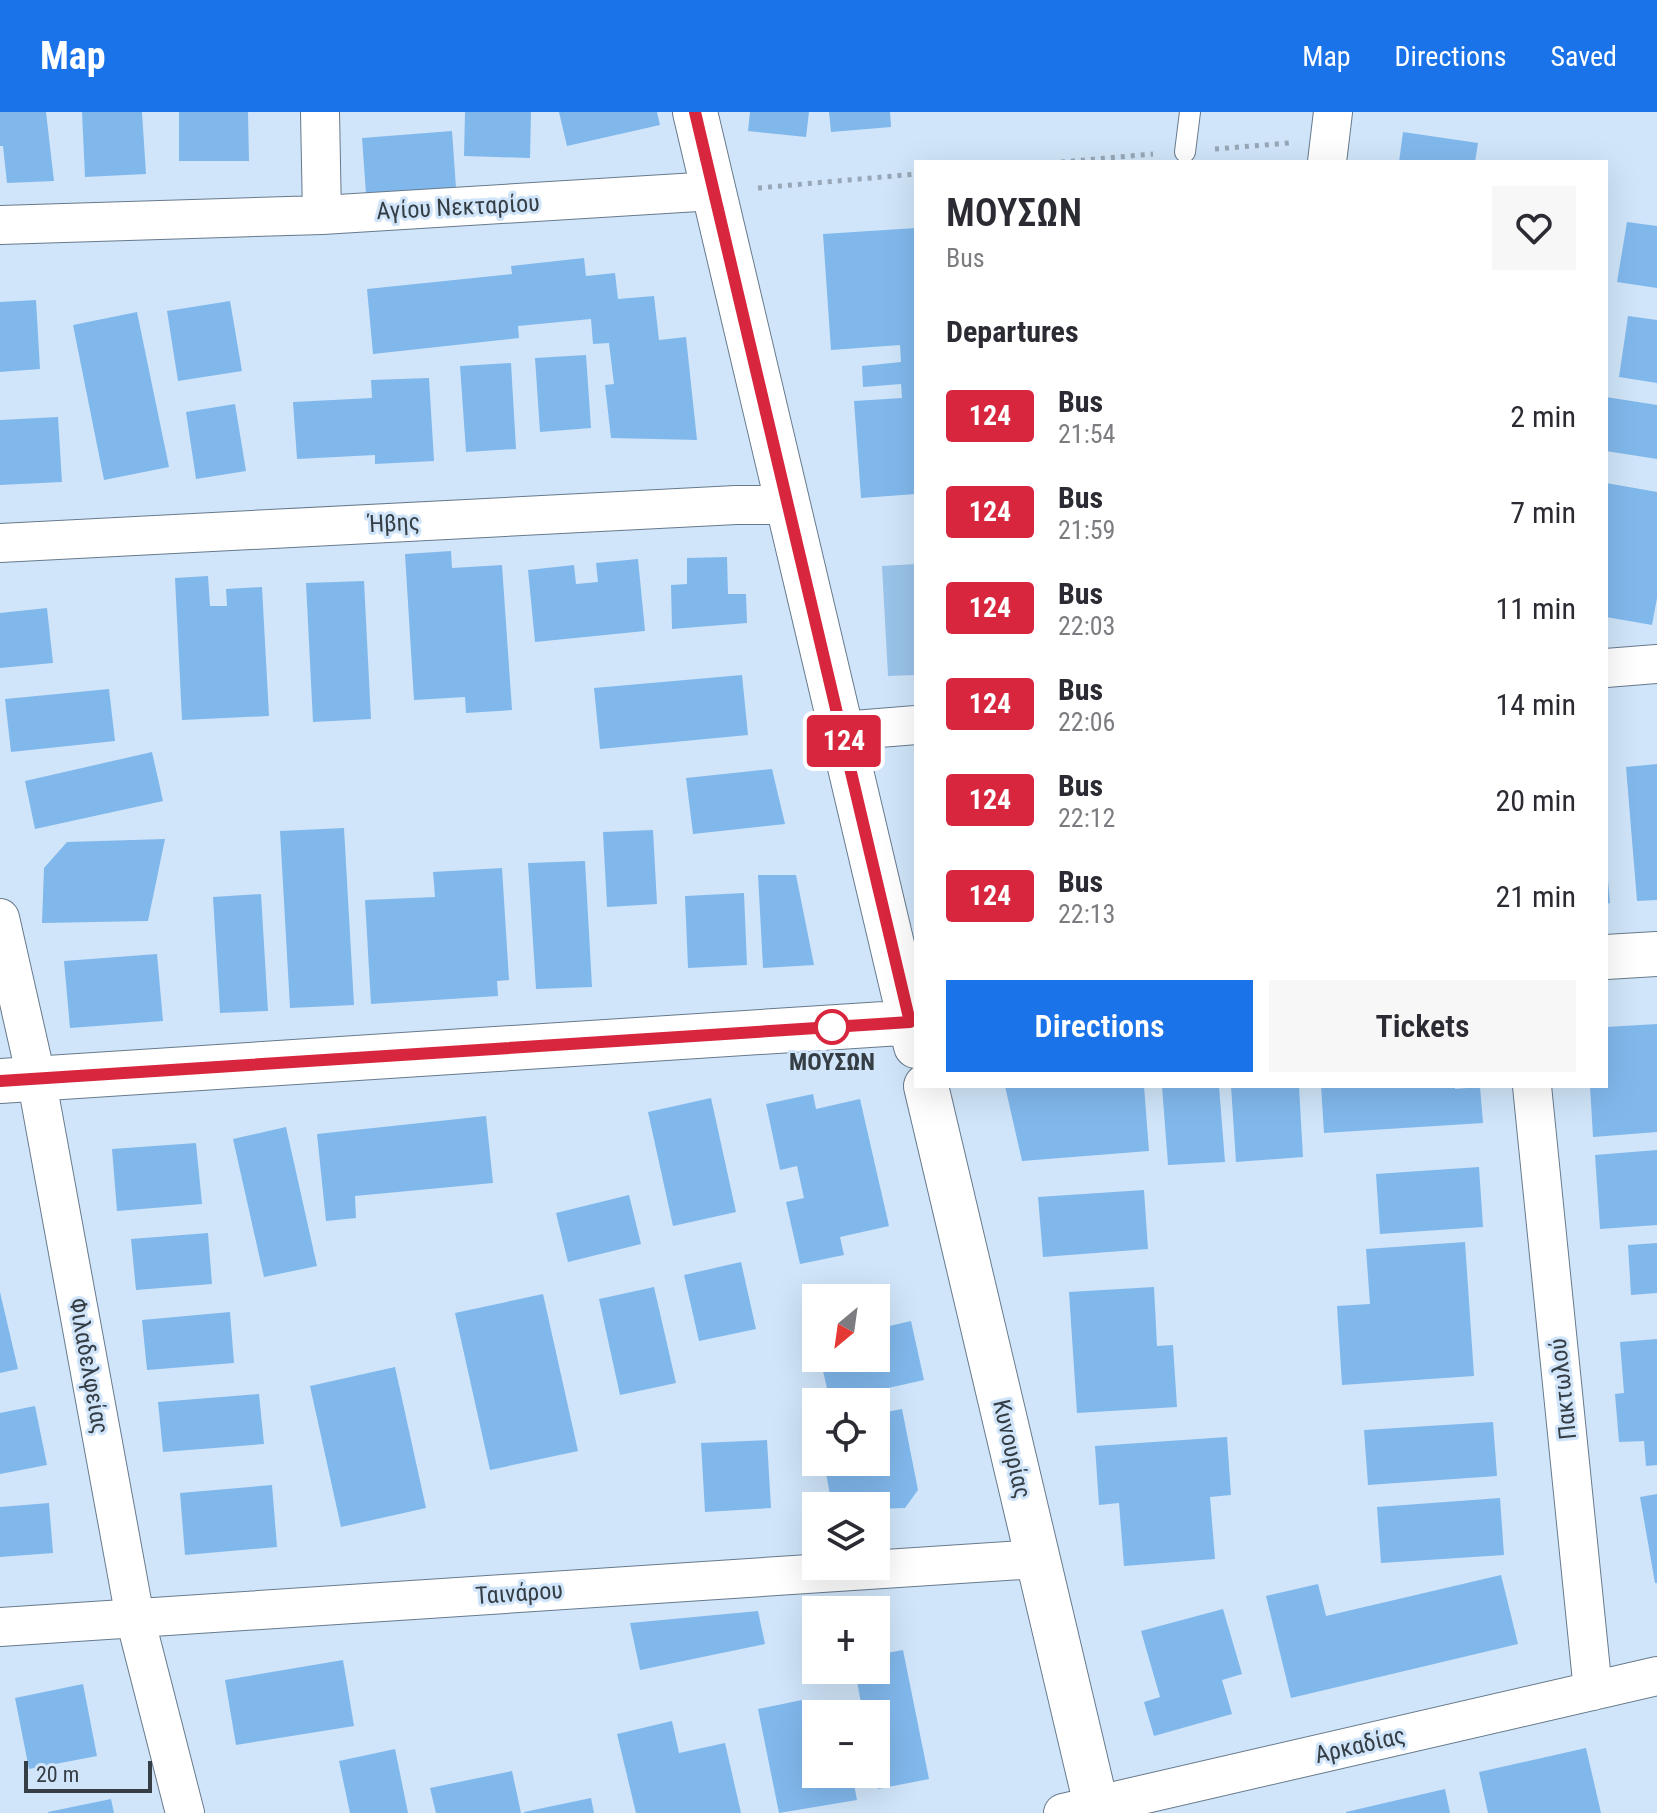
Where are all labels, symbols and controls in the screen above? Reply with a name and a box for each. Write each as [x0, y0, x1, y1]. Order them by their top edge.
text: Map [40, 34, 106, 78]
text: Map [1302, 40, 1351, 73]
text: Directions [1395, 40, 1506, 73]
text: Saved [1550, 40, 1617, 73]
button: heart [1492, 186, 1576, 270]
street label: Αγίου Νεκταρίου [376, 189, 540, 225]
text: ΜΟΥΣΩΝ [946, 191, 1082, 235]
text: Bus [946, 243, 985, 273]
text: Departures [946, 314, 1079, 349]
text: Bus [1058, 384, 1103, 419]
text: 124 [969, 399, 1011, 432]
text: 2 min [1510, 399, 1576, 434]
text: 21:54 [1058, 419, 1115, 449]
text: Bus [1058, 480, 1103, 515]
text: 124 [969, 495, 1011, 528]
text: 7 min [1510, 495, 1576, 530]
street label: Ήβης [366, 508, 421, 538]
text: 21:59 [1058, 515, 1115, 545]
text: Bus [1058, 576, 1103, 611]
text: 124 [969, 591, 1011, 624]
text: 11 min [1495, 591, 1576, 626]
text: 22:03 [1058, 611, 1115, 641]
text: Bus [1058, 672, 1103, 707]
text: 124 [969, 687, 1011, 720]
text: 14 min [1495, 687, 1576, 722]
text: 22:06 [1058, 707, 1115, 737]
line badge: 124 [798, 715, 890, 767]
text: 124 [823, 724, 865, 757]
text: Bus [1058, 768, 1103, 803]
text: 124 [969, 783, 1011, 816]
text: 20 min [1495, 783, 1576, 818]
text: 22:12 [1058, 803, 1115, 833]
text: Bus [1058, 864, 1103, 899]
text: 124 [969, 879, 1011, 912]
text: 21 min [1495, 879, 1576, 914]
text: 22:13 [1058, 899, 1115, 929]
button: Directions [946, 980, 1253, 1072]
button: Tickets [1269, 980, 1576, 1072]
marker: ΜΟΥΣΩΝ [815, 1010, 849, 1044]
place label: ΜΟΥΣΩΝ [789, 1048, 875, 1076]
north arrow [802, 1284, 890, 1372]
map controls [802, 1284, 890, 1788]
street label: Φιλαδελφείας [63, 1296, 115, 1436]
street label: Πακτωλού [1544, 1337, 1582, 1441]
button: locate [802, 1388, 890, 1476]
street label: Κυνουρίας [987, 1397, 1037, 1501]
button: layers [802, 1492, 890, 1580]
street label: Ταινάρου [474, 1576, 564, 1610]
button: + [802, 1596, 890, 1684]
button: − [802, 1700, 890, 1788]
street label: Αρκαδίας [1312, 1721, 1408, 1769]
scale bar [24, 1757, 152, 1793]
text: 20 m [36, 1762, 79, 1787]

